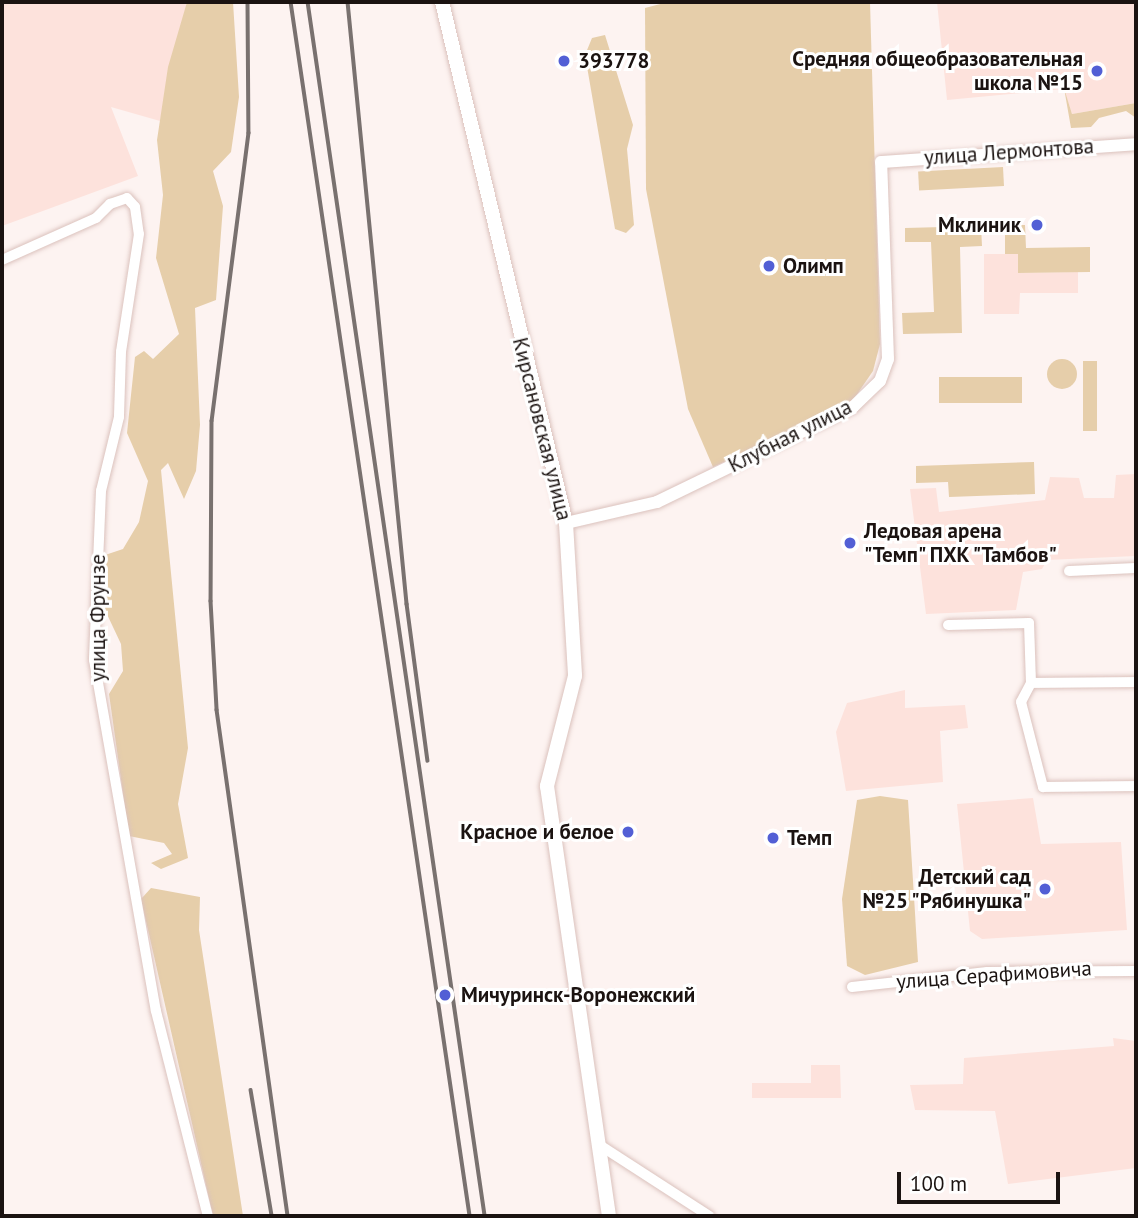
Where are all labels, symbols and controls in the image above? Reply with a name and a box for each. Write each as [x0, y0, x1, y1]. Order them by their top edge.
place label: Средняя общеобразовательная школа №15 [792, 46, 1083, 96]
place label: 393778 [578, 48, 649, 74]
marker: 393778 [556, 53, 572, 69]
marker: Средняя общеобразовательная школа №15 [1089, 63, 1105, 79]
street label: улица Лермонтова [923, 133, 1095, 171]
place label: Мклиник [938, 212, 1021, 238]
marker: Мклиник [1027, 215, 1047, 235]
place label: Олимп [783, 253, 844, 279]
marker: Олимп [761, 258, 777, 274]
street label: Кирсановская улица [507, 335, 577, 523]
street label: Клубная улица [724, 394, 856, 478]
place label: Ледовая арена "Темп" ПХК "Тамбов" [864, 518, 1061, 568]
marker: Ледовая арена "Темп" ПХК "Тамбов" [842, 535, 858, 551]
street label: улица Фрунзе [85, 554, 111, 682]
place label: Красное и белое [460, 819, 614, 845]
marker: Красное и белое [620, 824, 636, 840]
place label: Темп [787, 825, 832, 851]
marker: Темп [765, 830, 781, 846]
place label: Детский сад №25 "Рябинушка" [861, 864, 1031, 914]
marker: Детский сад №25 "Рябинушка" [1037, 881, 1053, 897]
street label: улица Серафимовича [895, 956, 1093, 994]
place label: Мичуринск-Воронежский [461, 982, 695, 1008]
marker: Мичуринск-Воронежский [435, 985, 455, 1005]
scale bar [900, 1158, 1063, 1202]
text: 100 m [910, 1170, 967, 1197]

